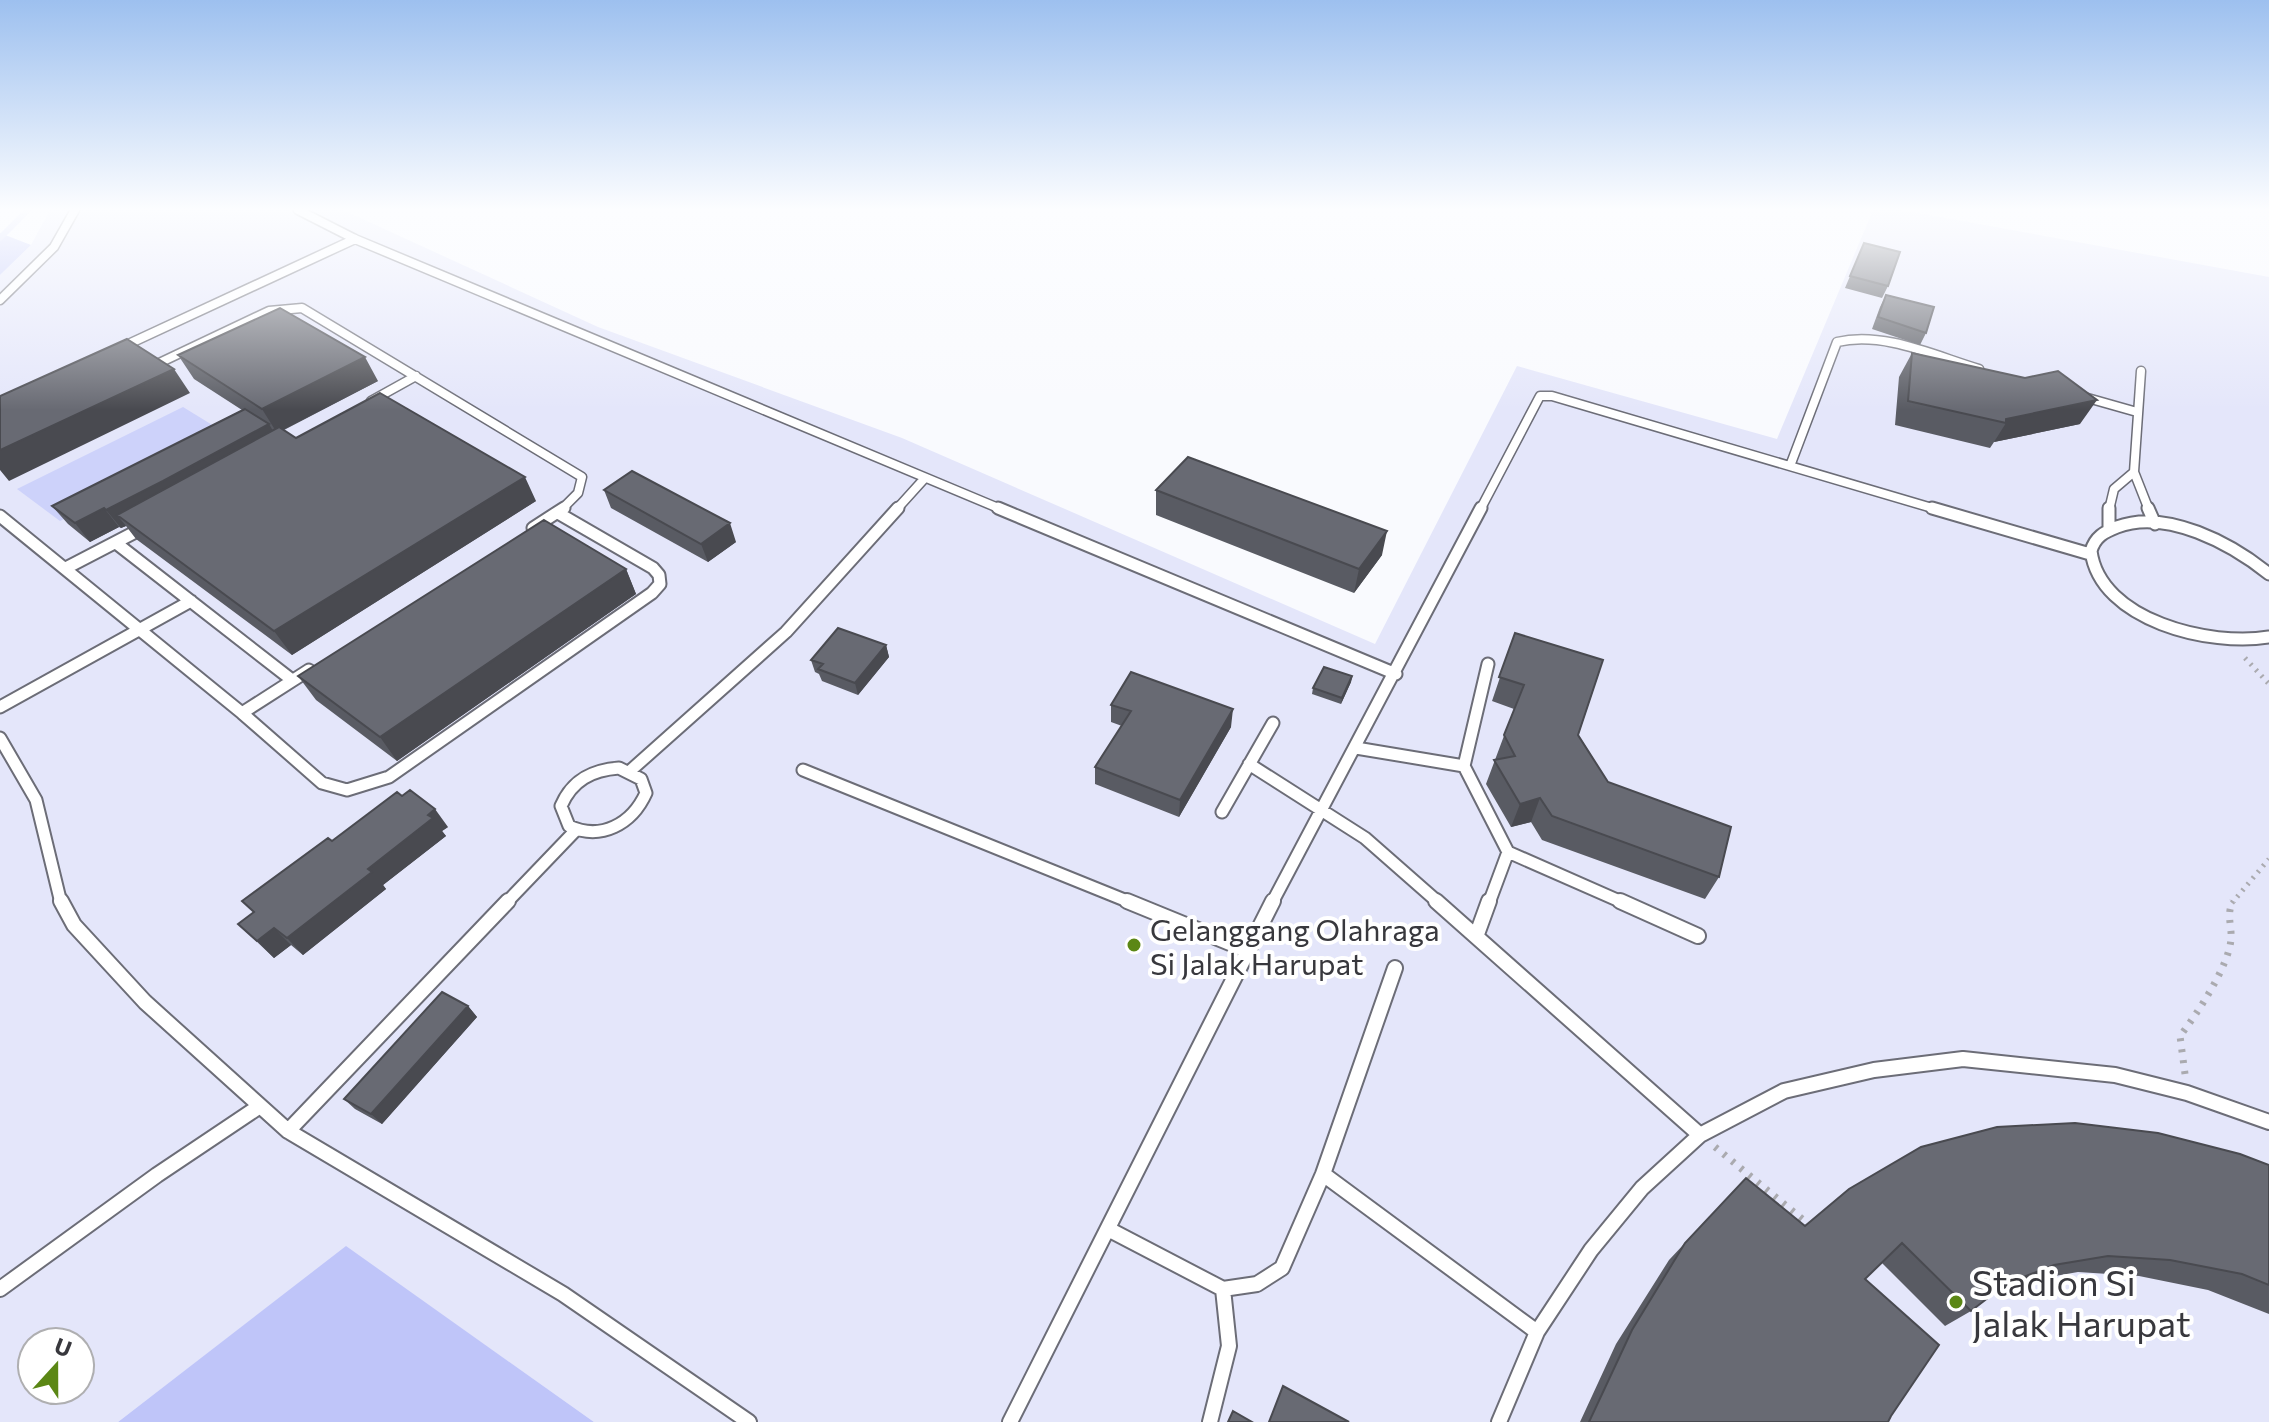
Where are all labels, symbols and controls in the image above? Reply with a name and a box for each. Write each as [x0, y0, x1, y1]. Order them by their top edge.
place label: Gelanggang Olahraga Si Jalak Harupat [1150, 910, 1440, 981]
marker: Gelanggang Olahraga Si Jalak Harupat [1125, 936, 1143, 954]
place label: Stadion Si Jalak Harupat [1972, 1259, 2191, 1344]
marker: Stadion Si Jalak Harupat [1947, 1293, 1965, 1311]
north arrow [16, 1326, 96, 1406]
text: U [51, 1331, 76, 1362]

